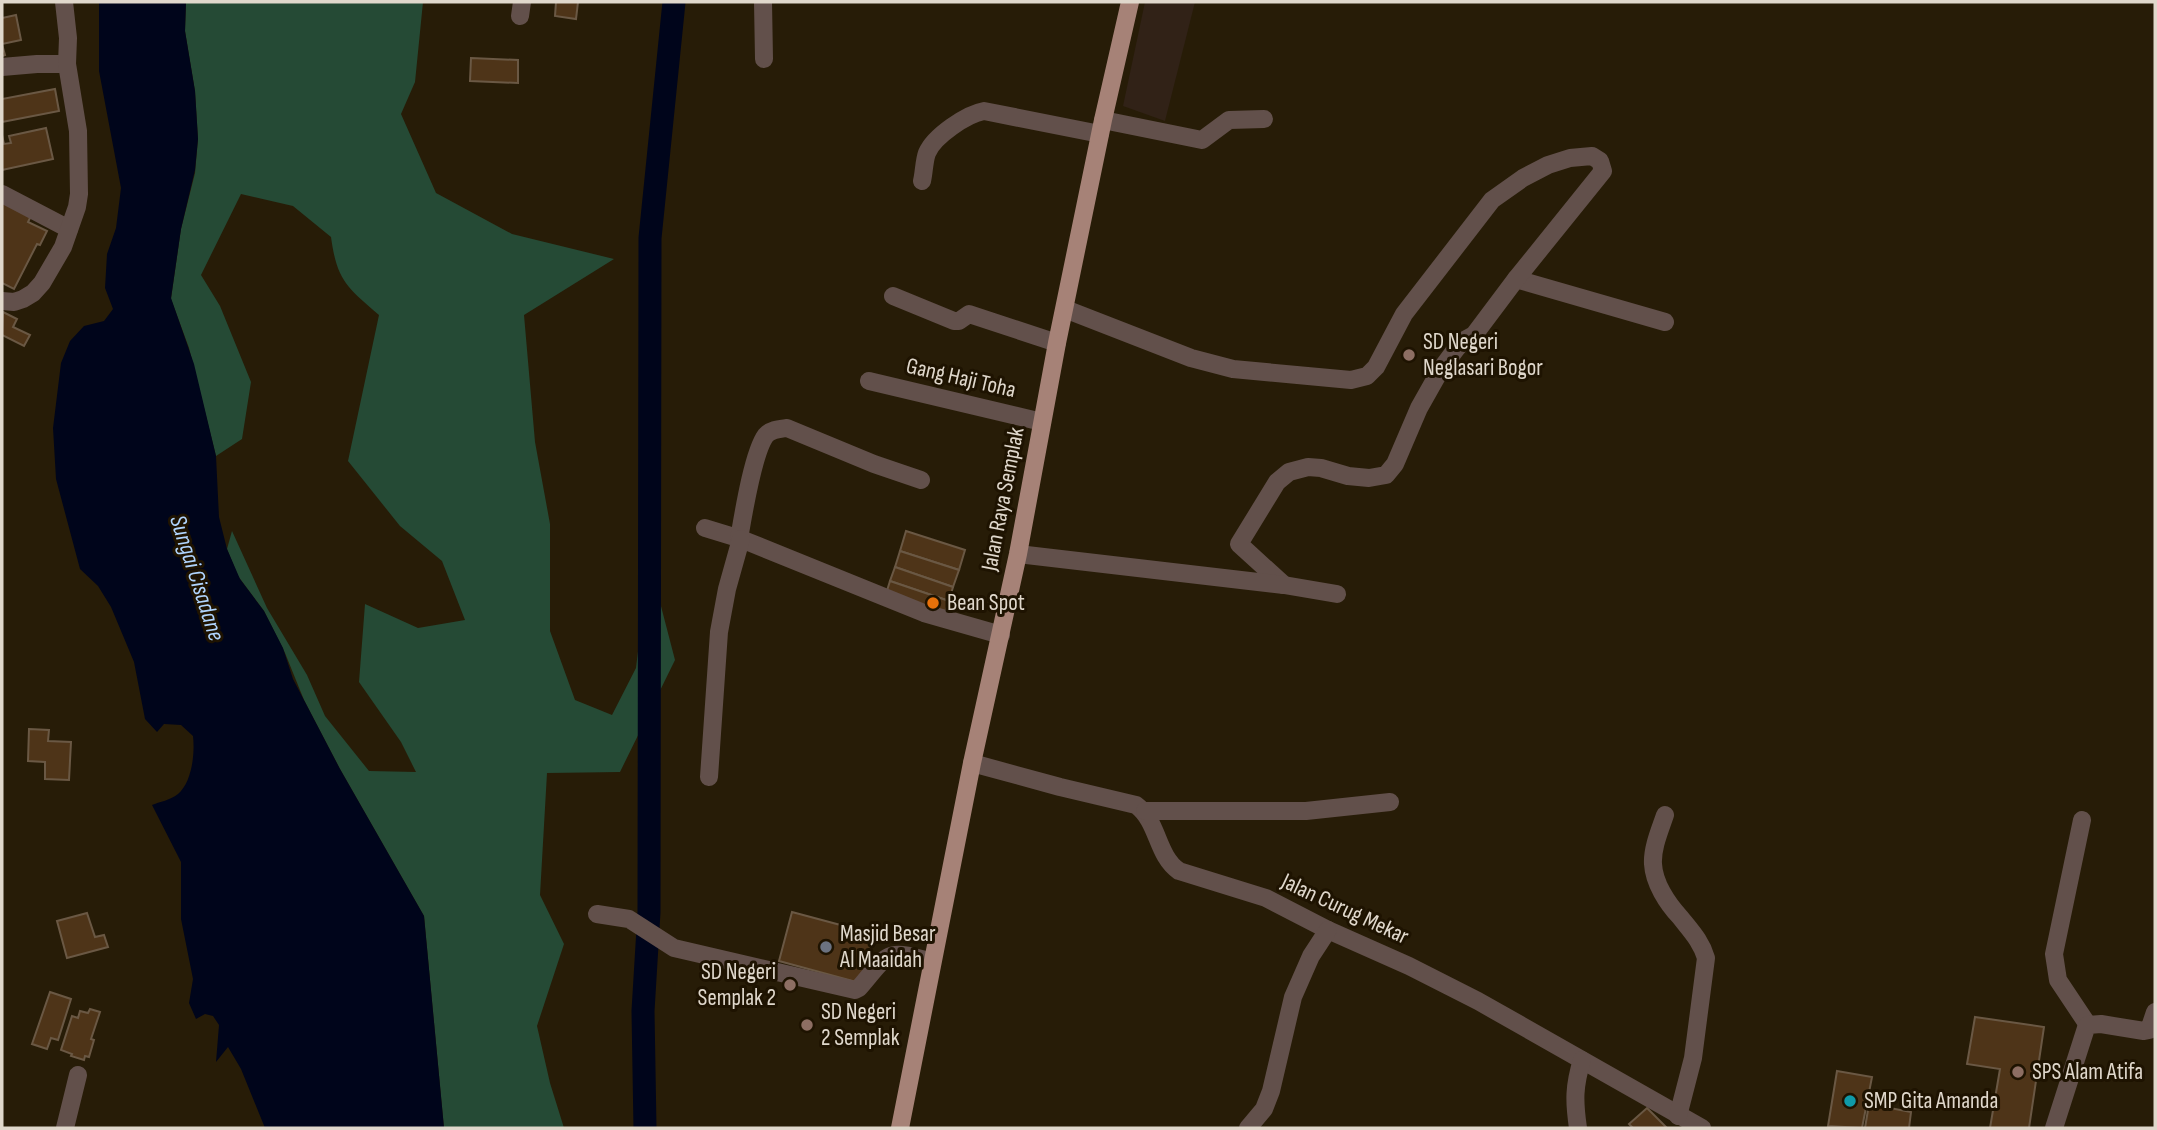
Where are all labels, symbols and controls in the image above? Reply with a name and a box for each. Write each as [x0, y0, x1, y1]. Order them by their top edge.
place label: SD Negeri Neglasari Bogor [1423, 328, 1543, 382]
marker: SD Negeri Neglasari Bogor [1401, 347, 1417, 363]
street label: Gang Haji Toha [903, 352, 1019, 404]
street label: Jalan Raya Semplak [975, 425, 1031, 574]
water label: Sungai Cisadane [163, 511, 231, 645]
place label: Bean Spot [947, 589, 1025, 617]
marker: Bean Spot [925, 595, 941, 611]
street label: Jalan Curug Mekar [1276, 867, 1413, 951]
place label: Masjid Besar Al Maaidah [839, 920, 936, 974]
marker: Masjid Besar Al Maaidah [818, 939, 834, 955]
place label: SD Negeri Semplak 2 [698, 958, 776, 1012]
marker: SD Negeri Semplak 2 [782, 977, 798, 993]
place label: SD Negeri 2 Semplak [821, 998, 900, 1052]
marker: SD Negeri 2 Semplak [799, 1017, 815, 1033]
place label: SPS Alam Atifa [2032, 1058, 2143, 1086]
marker: SPS Alam Atifa [2010, 1064, 2026, 1080]
place label: SMP Gita Amanda [1864, 1087, 1998, 1115]
marker: SMP Gita Amanda [1842, 1093, 1858, 1109]

